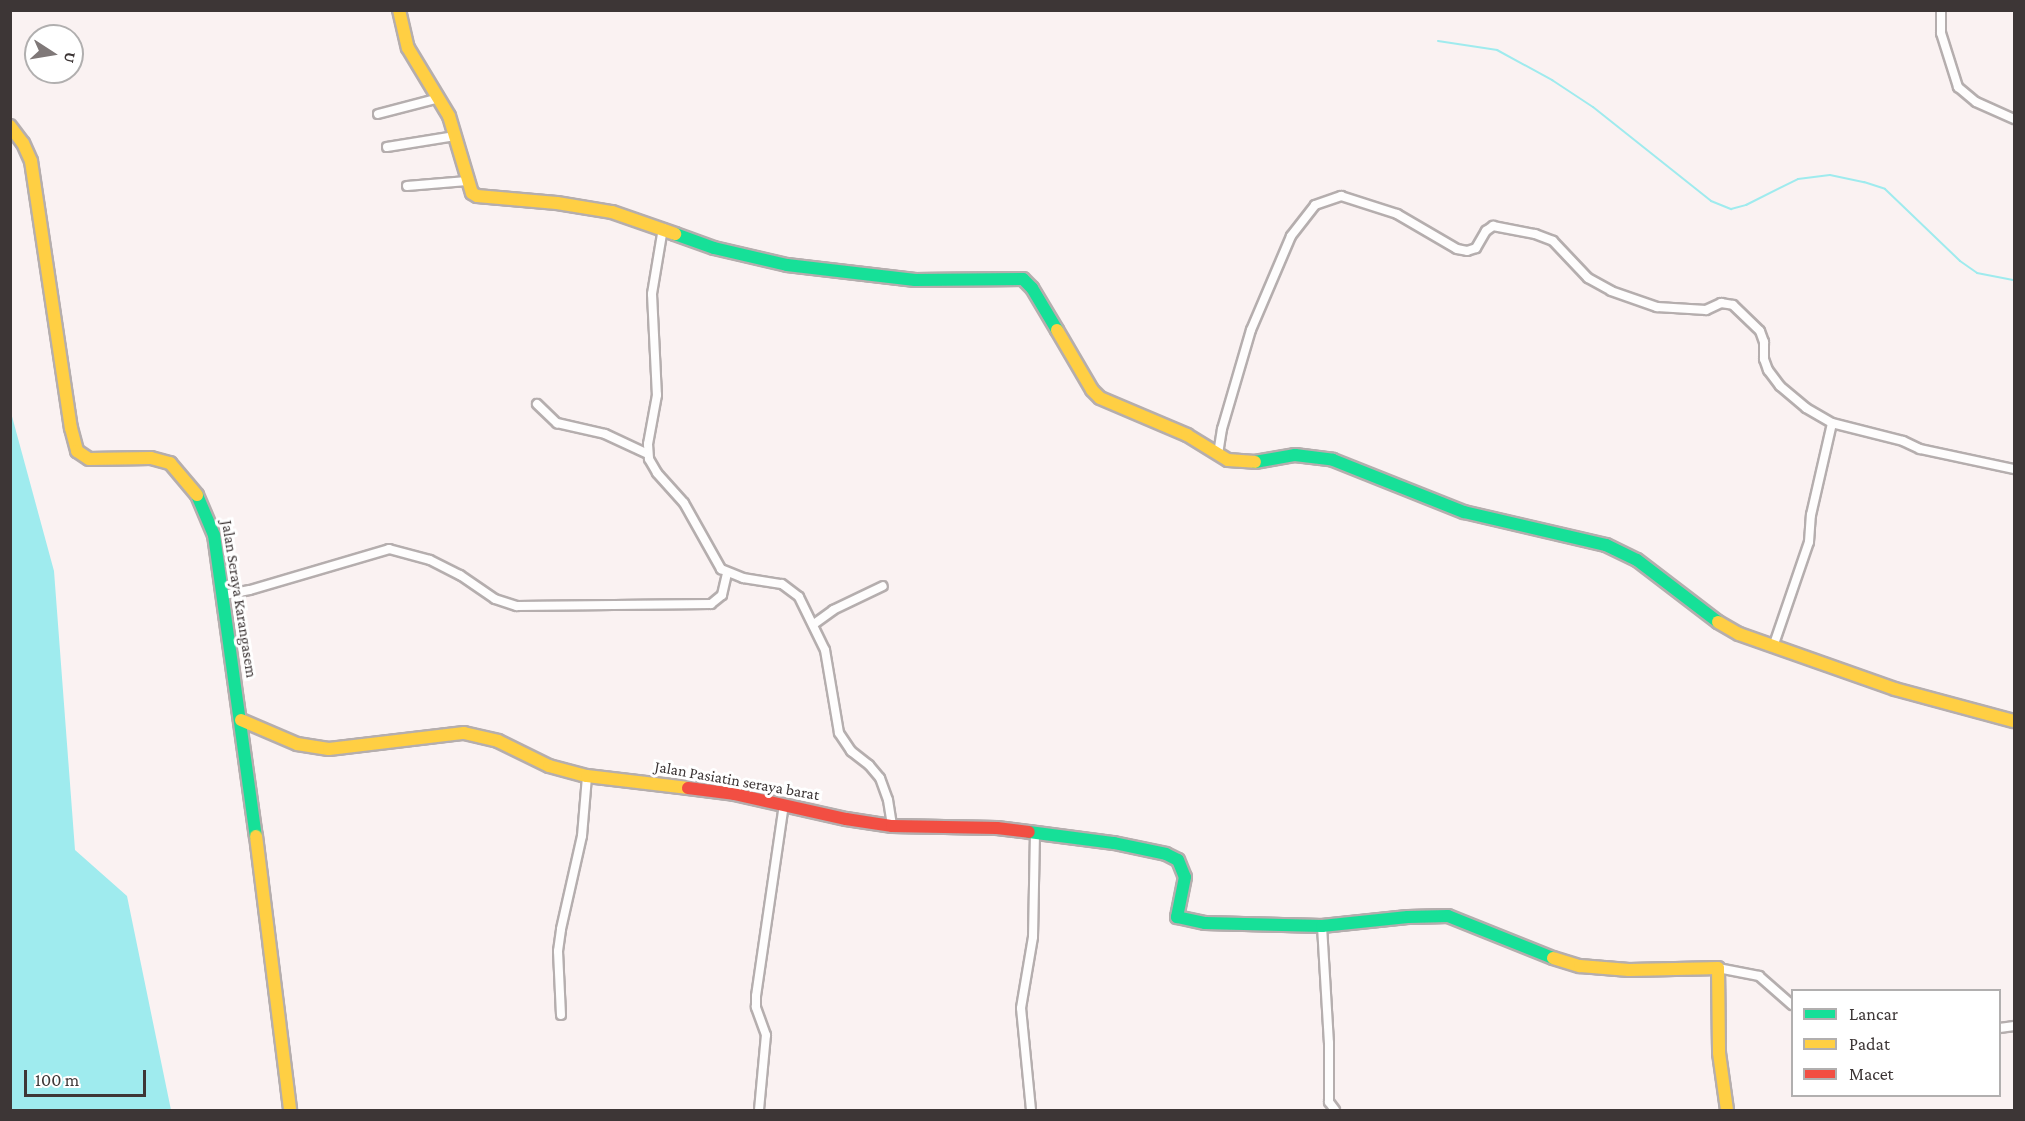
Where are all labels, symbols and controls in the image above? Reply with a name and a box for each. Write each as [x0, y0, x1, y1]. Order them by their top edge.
north arrow [24, 24, 84, 84]
text: U [61, 50, 80, 65]
street label: Jalan Seraya Karangasem [217, 519, 261, 679]
street label: Jalan Pasiatin seraya barat [653, 757, 821, 805]
legend [1791, 989, 2001, 1097]
text: Lancar [1849, 1004, 1898, 1024]
text: Padat [1849, 1034, 1890, 1054]
scale bar [27, 1058, 148, 1096]
text: Macet [1849, 1064, 1894, 1084]
text: 100 m [35, 1070, 79, 1090]

